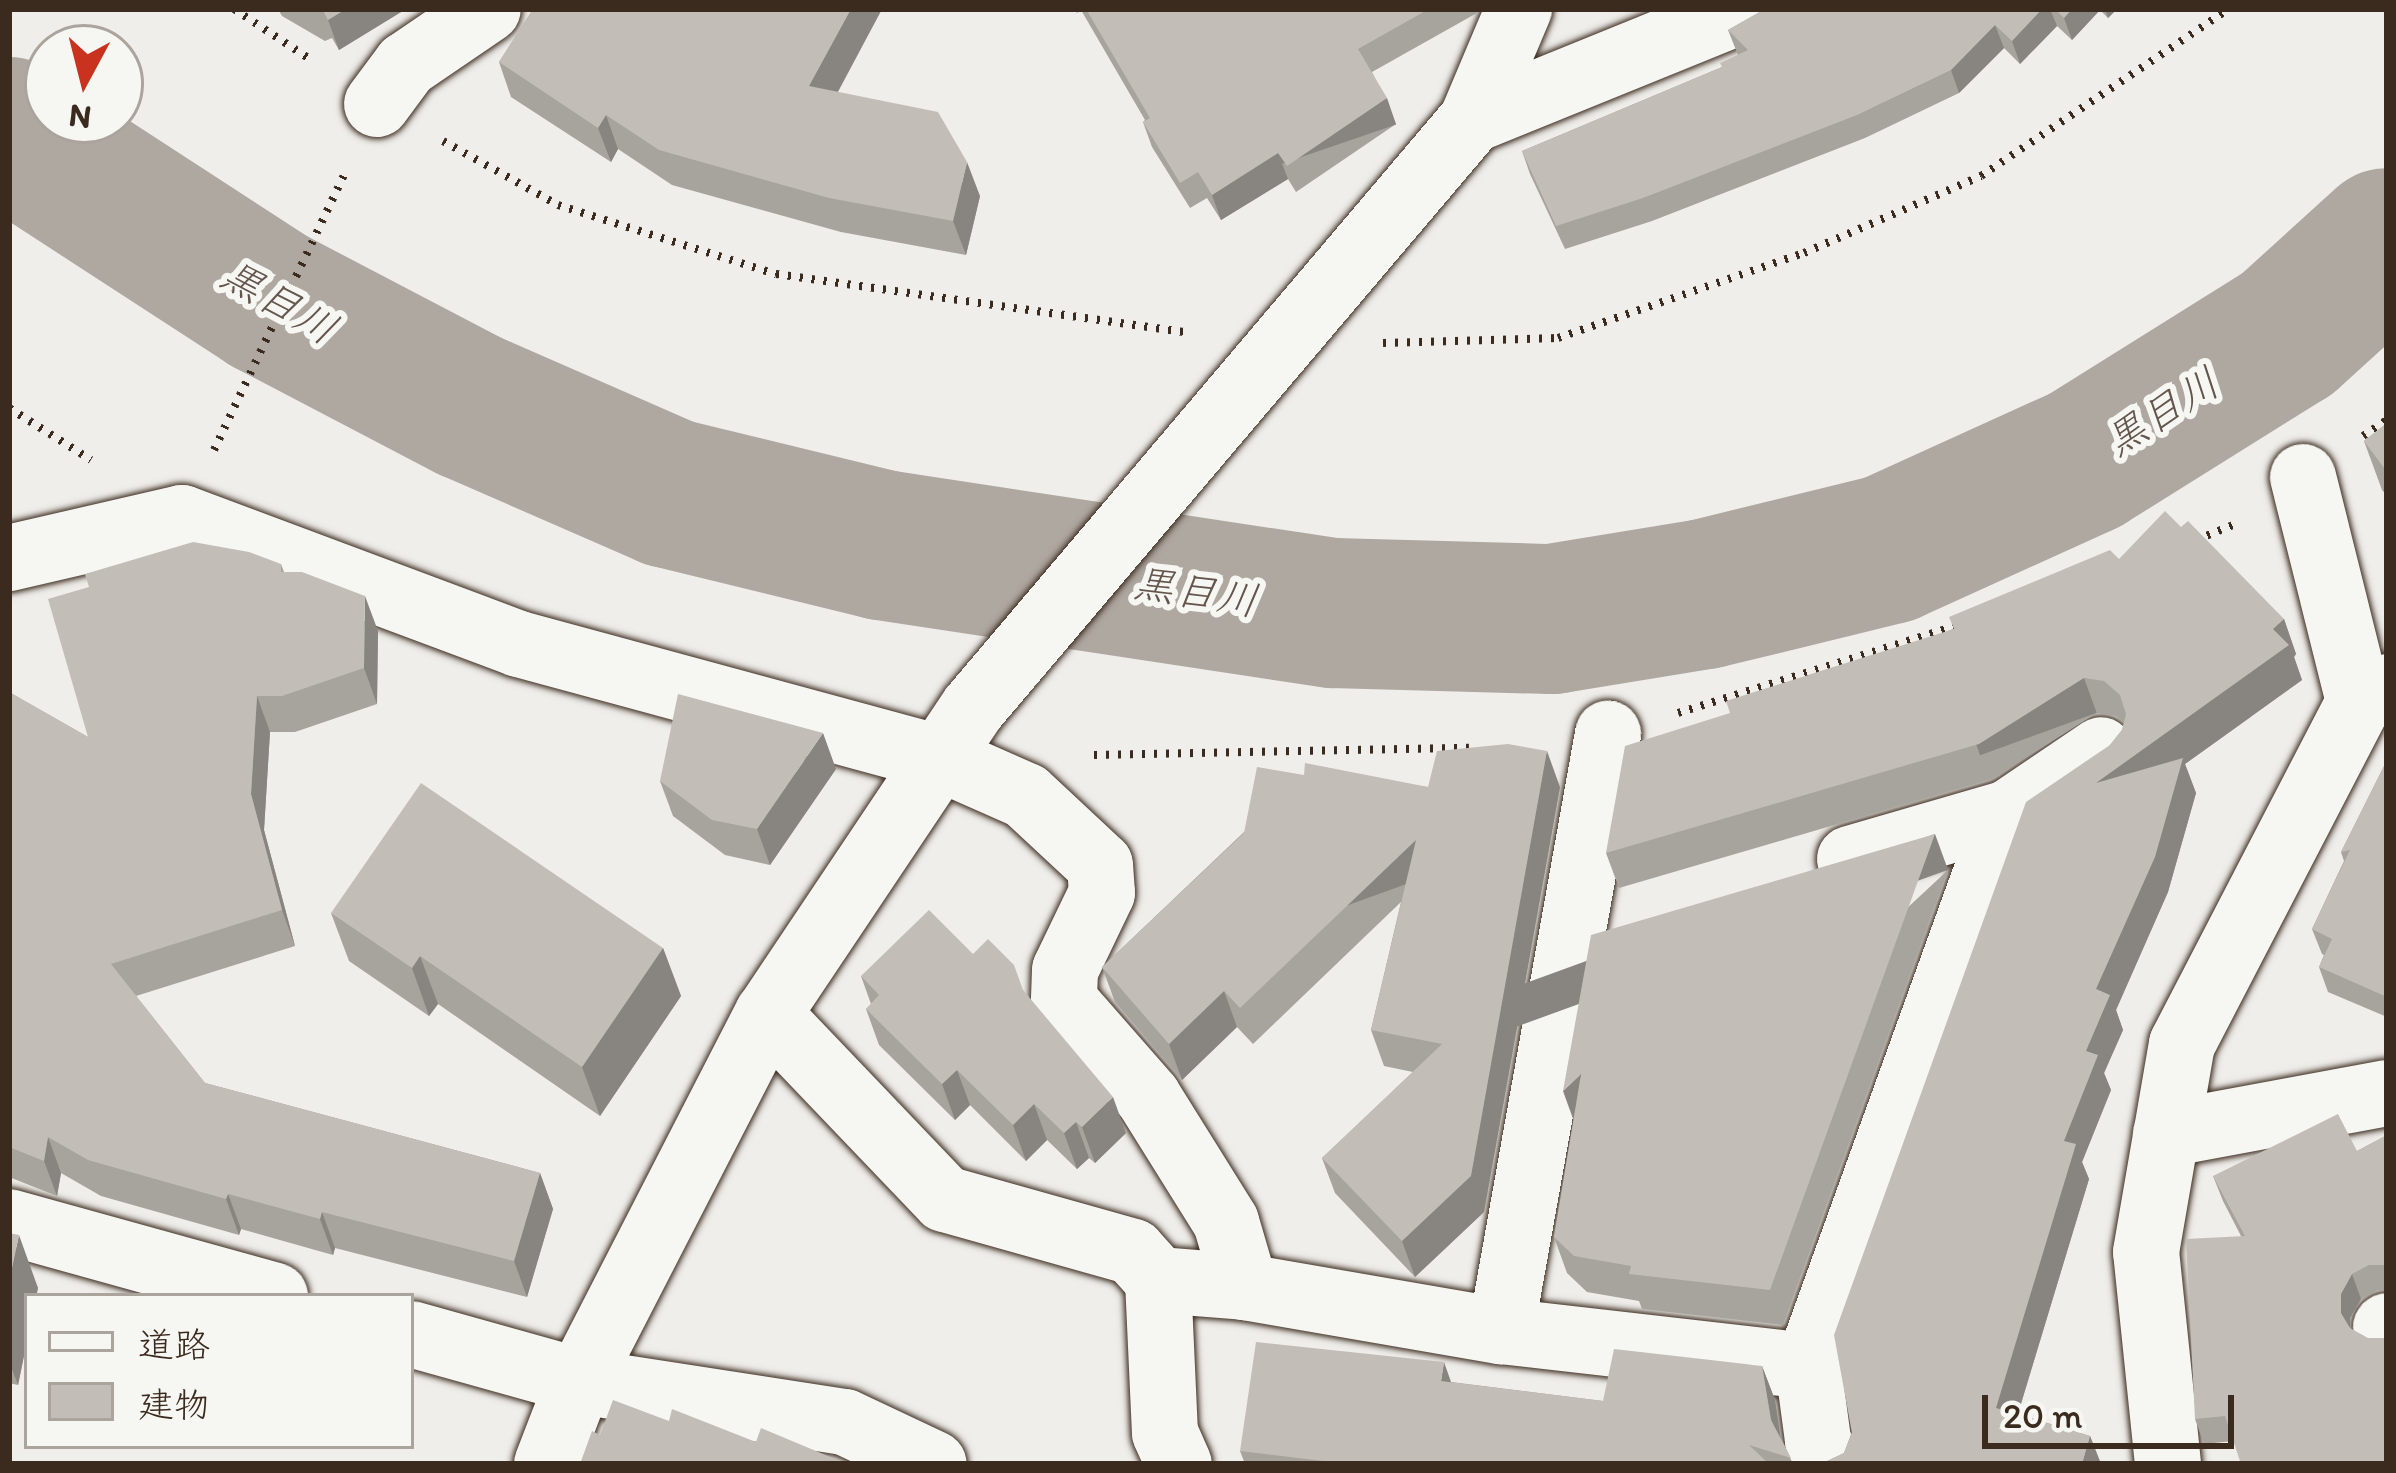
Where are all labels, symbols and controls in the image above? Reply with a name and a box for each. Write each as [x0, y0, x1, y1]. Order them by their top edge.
north arrow [24, 24, 144, 144]
text: N [66, 97, 93, 138]
water label: 黒目川 [212, 249, 346, 355]
water label: 黒目川 [2095, 357, 2229, 467]
water label: 黒目川 [1130, 557, 1262, 627]
legend [24, 1293, 414, 1449]
text: 道路 [138, 1323, 210, 1366]
scale bar [1988, 1371, 2240, 1445]
text: 建物 [138, 1383, 210, 1426]
text: 20 m [2003, 1394, 2083, 1437]

